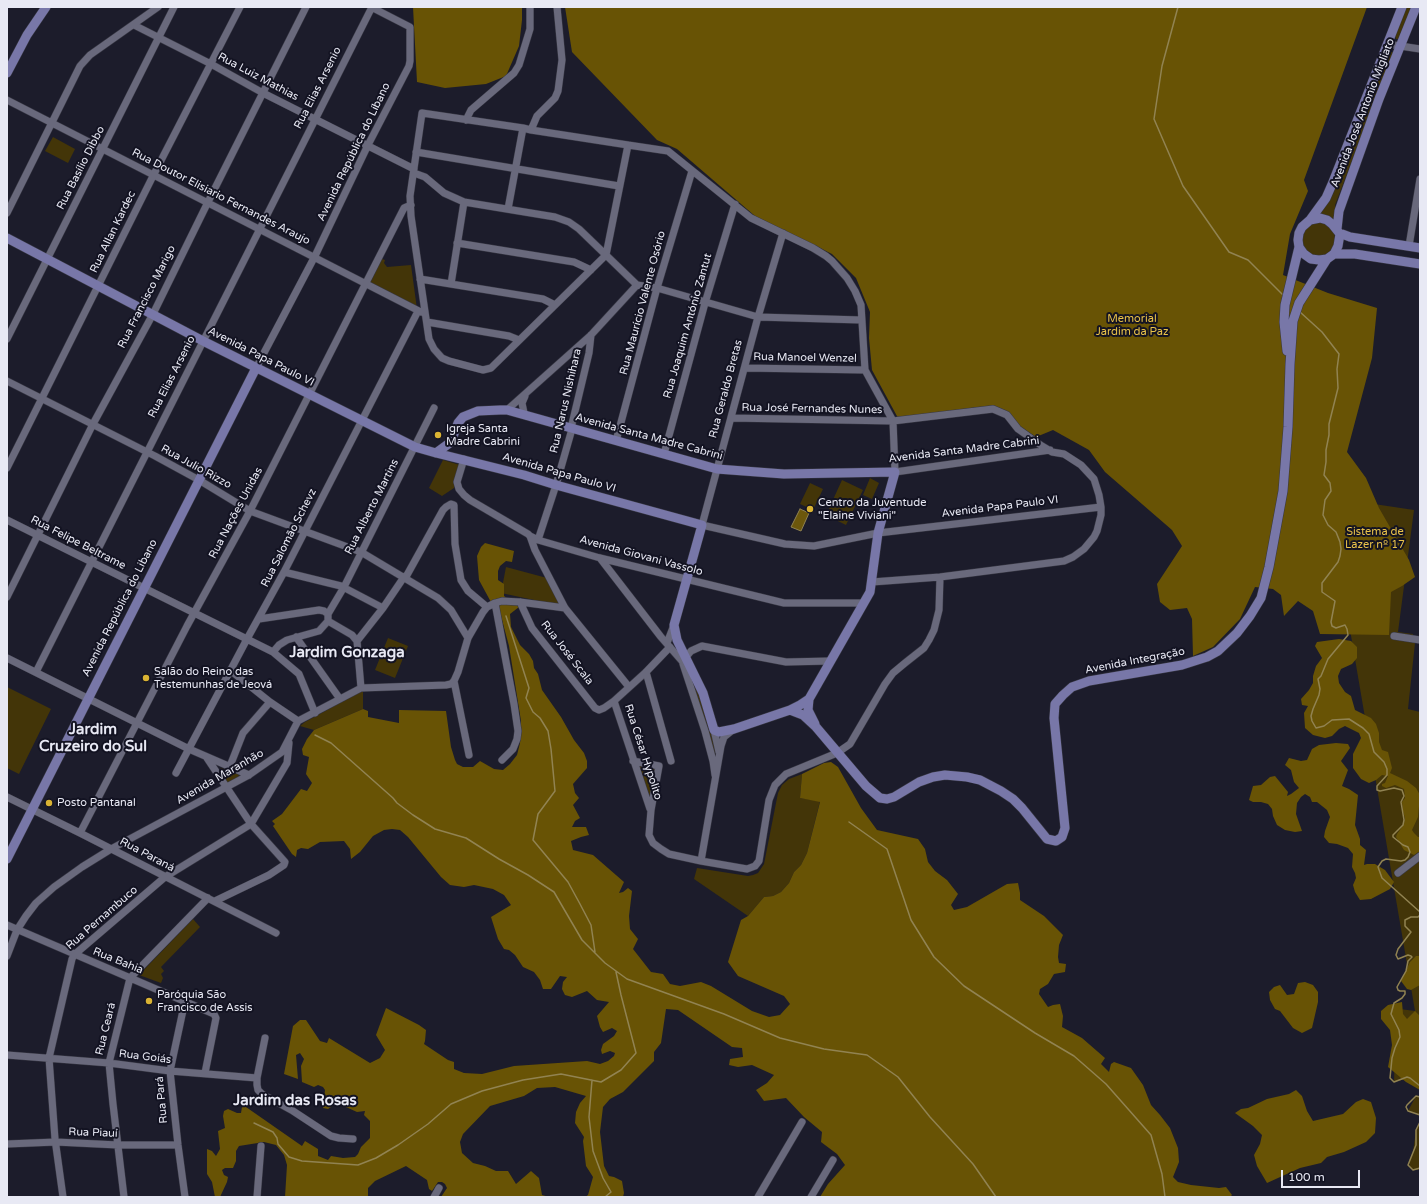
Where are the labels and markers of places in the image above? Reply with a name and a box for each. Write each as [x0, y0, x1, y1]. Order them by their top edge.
place label: Igreja Santa Madre Cabrini [446, 422, 520, 448]
marker: Igreja Santa Madre Cabrini [433, 430, 443, 440]
place label: Centro da Juventude "Elaine Viviani" [818, 496, 926, 522]
marker: Centro da Juventude "Elaine Viviani" [805, 504, 815, 514]
place label: Salão do Reino das Testemunhas de Jeová [154, 665, 272, 691]
marker: Salão do Reino das Testemunhas de Jeová [141, 673, 151, 683]
place label: Posto Pantanal [57, 796, 136, 810]
marker: Posto Pantanal [44, 798, 54, 808]
place label: Paróquia São Francisco de Assis [157, 988, 253, 1014]
marker: Paróquia São Francisco de Assis [144, 996, 154, 1006]

